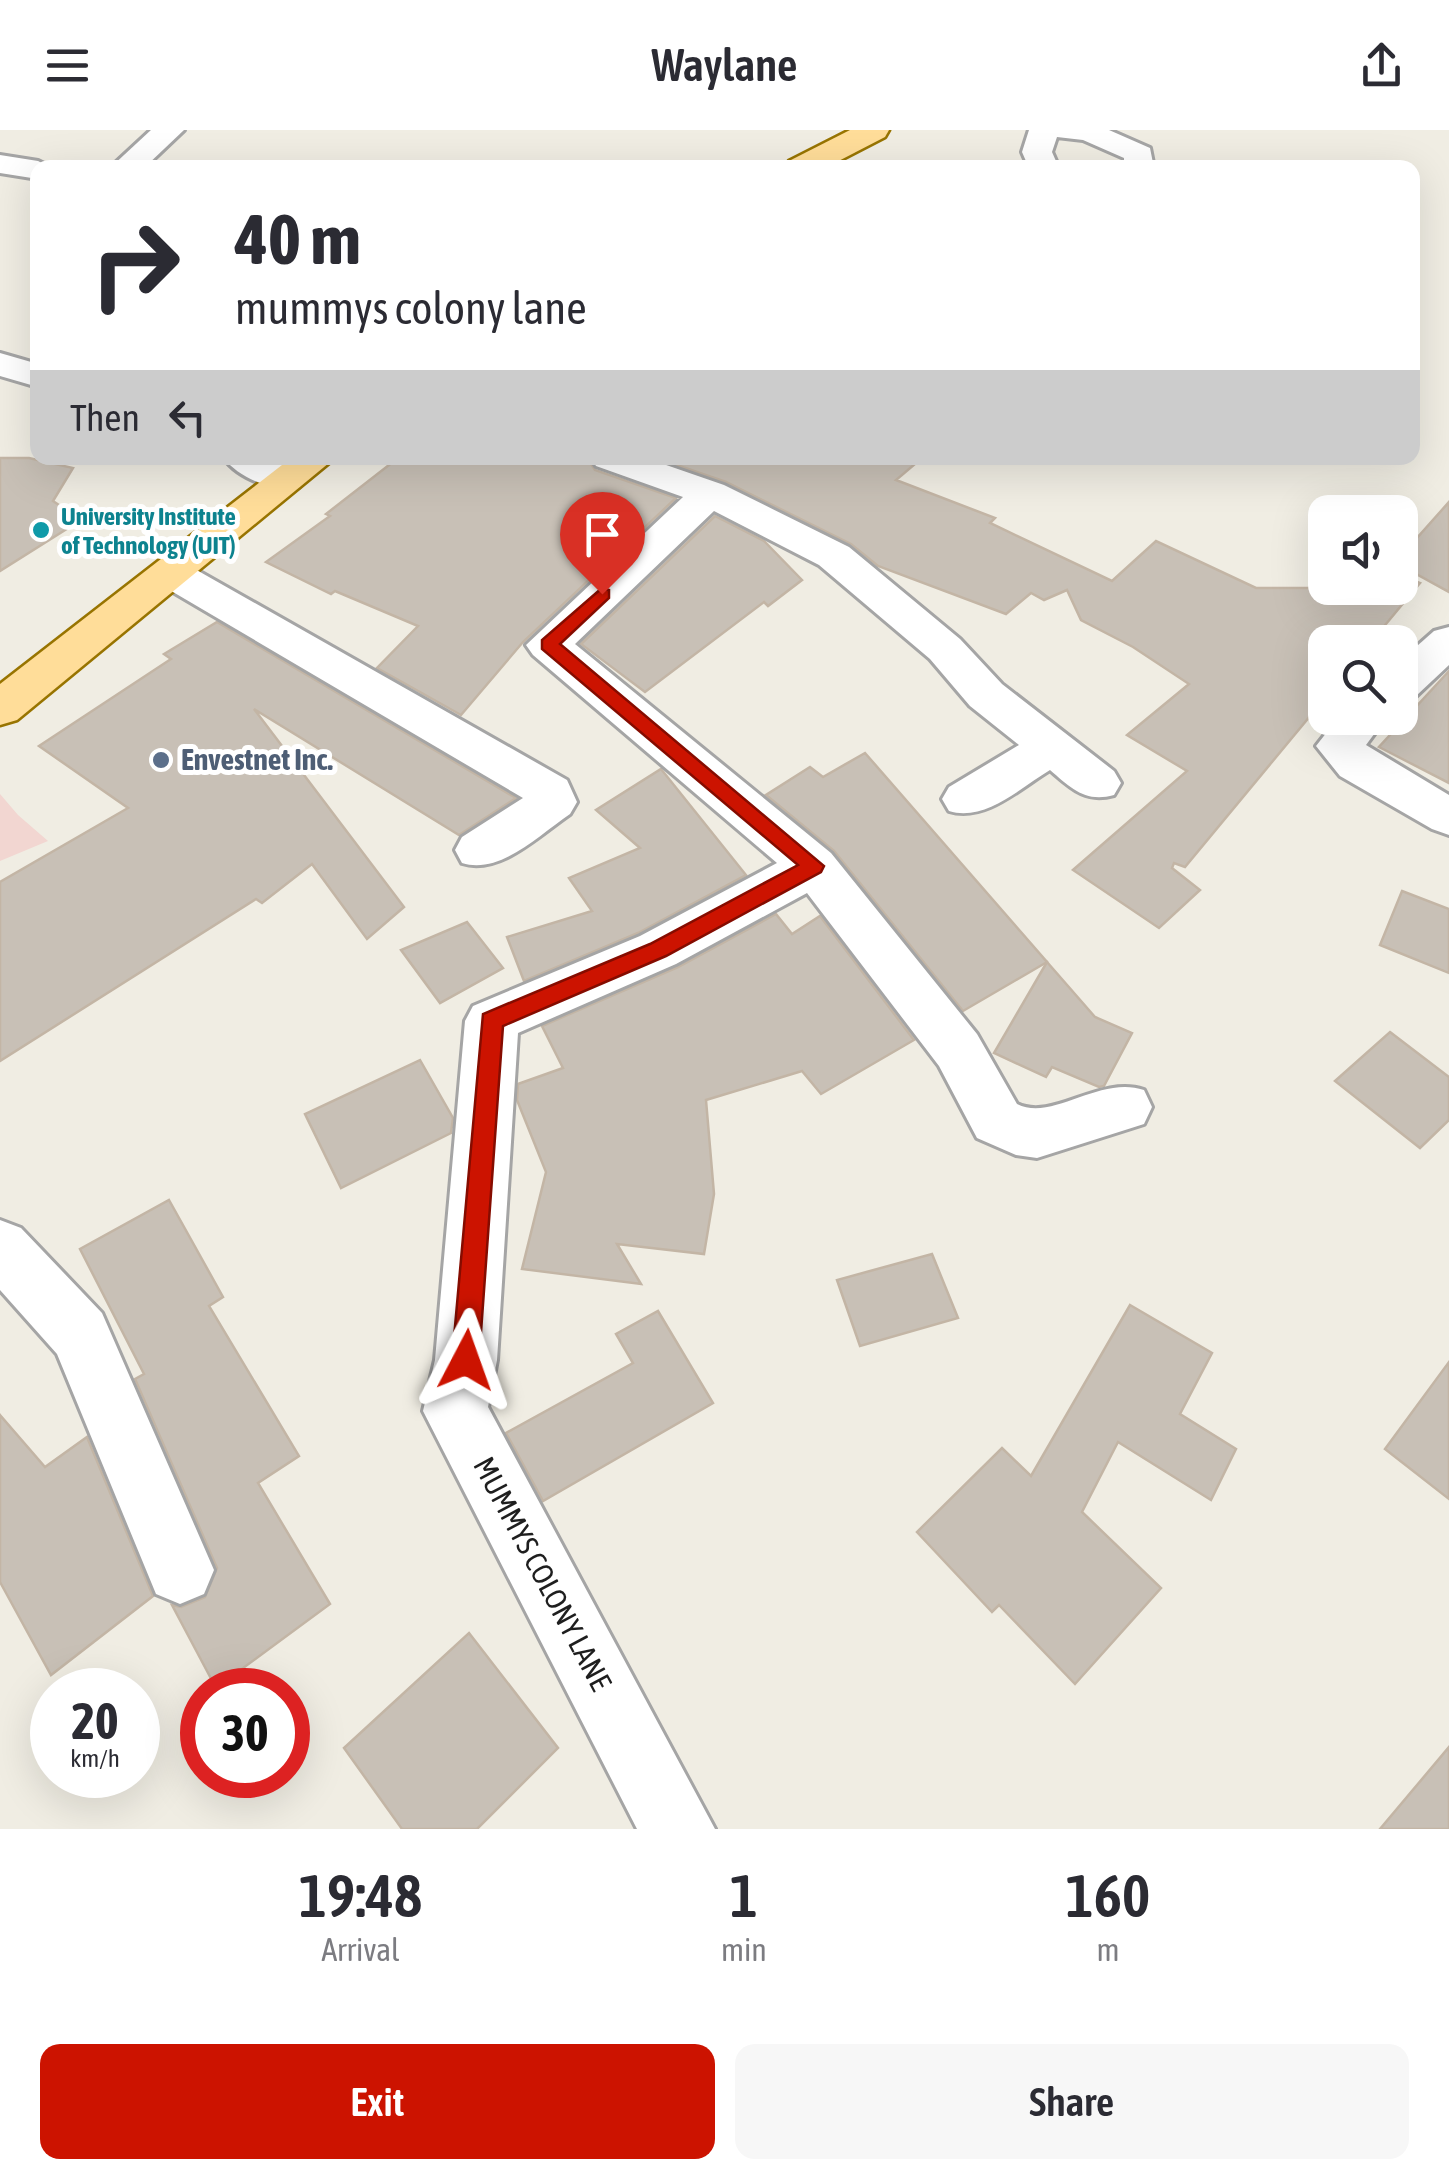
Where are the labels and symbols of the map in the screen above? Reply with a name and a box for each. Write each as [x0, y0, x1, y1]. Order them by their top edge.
pin [560, 492, 645, 595]
place label: University Institute of Technology (UIT) [61, 502, 236, 559]
marker: University Institute of Technology (UIT) [30, 519, 52, 541]
place label: Envestnet Inc. [181, 742, 333, 776]
marker: Envestnet Inc. [150, 749, 172, 771]
position arrow [414, 1308, 518, 1412]
street label: MUMMYS COLONY LANE [467, 1451, 619, 1696]
speed limit sign: 30 [180, 1668, 310, 1798]

